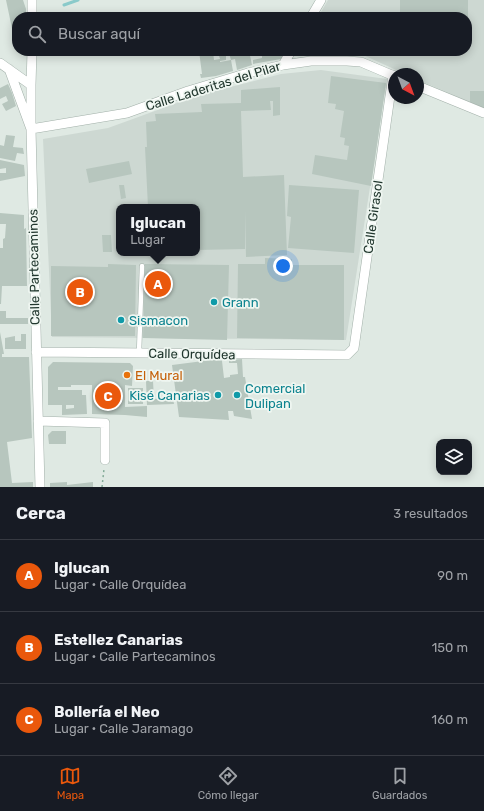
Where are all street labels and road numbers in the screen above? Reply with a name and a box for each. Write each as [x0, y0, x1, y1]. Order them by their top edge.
street label: Calle Laderitas del Pilar [144, 58, 282, 114]
street label: Calle Girasol [360, 179, 386, 255]
street label: Calle Partecaminos [25, 208, 43, 325]
street label: Calle Orquídea [148, 346, 236, 362]

